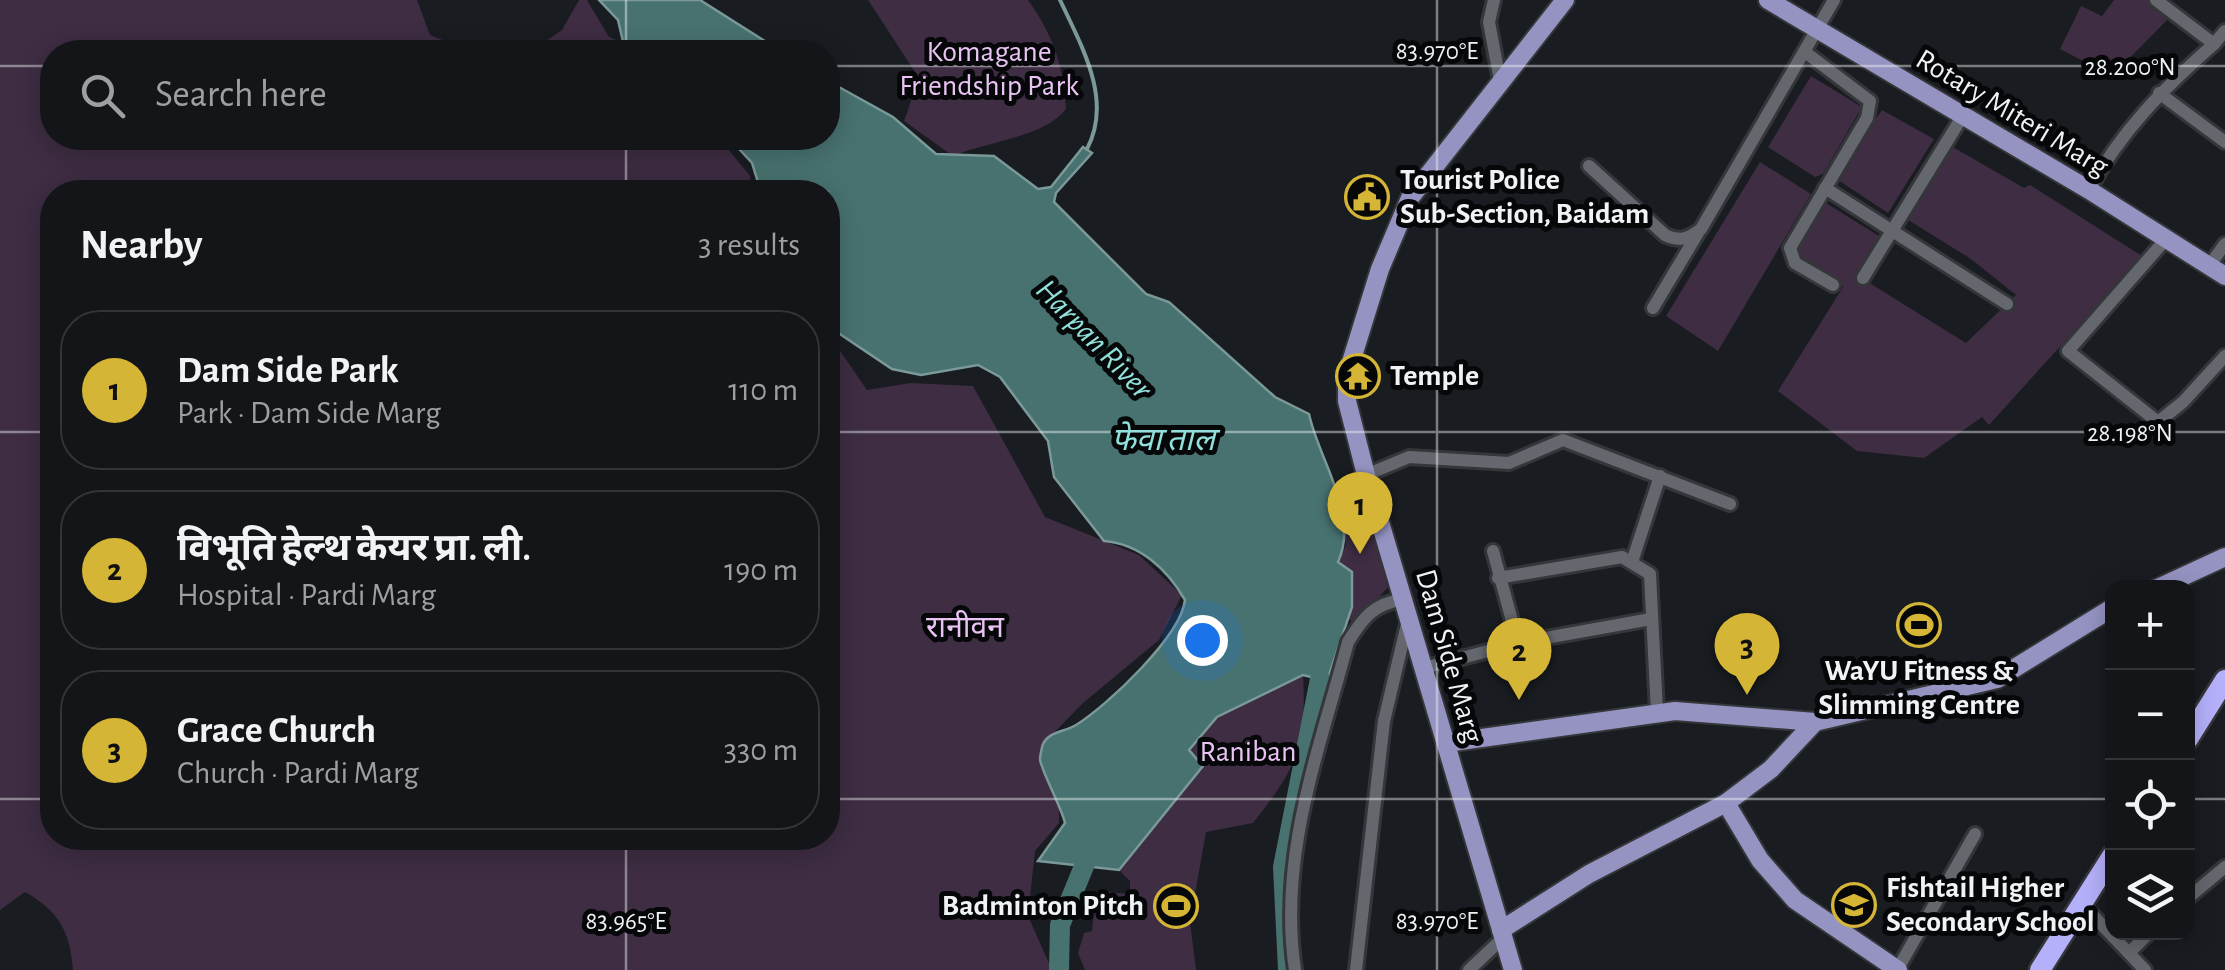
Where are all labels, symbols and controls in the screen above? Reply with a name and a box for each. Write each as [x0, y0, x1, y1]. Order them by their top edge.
park label: Komagane Friendship Park [899, 37, 1079, 101]
text: 83.970°E [1396, 39, 1478, 64]
search box [40, 40, 840, 150]
street label: Rotary Miteri Marg [1911, 44, 2114, 182]
text: 28.200°N [2084, 55, 2176, 80]
icon: search [75, 68, 130, 123]
text: Search here [155, 76, 327, 114]
place label: Tourist Police Sub-Section, Baidam [1400, 165, 1649, 229]
public building icon: Tourist Police Sub-Section, Baidam [1344, 174, 1390, 220]
text: Nearby [80, 224, 203, 266]
text: 3 results [698, 229, 800, 261]
water label: Harpan River [1029, 273, 1159, 406]
text: Dam Side Park [177, 352, 399, 390]
temple icon: Temple [1335, 353, 1381, 399]
place label: Temple [1390, 361, 1479, 391]
text: 1 [109, 374, 120, 406]
text: 110 m [728, 374, 798, 406]
text: Park · Dam Side Marg [177, 397, 441, 429]
water label: फेवा ताल [1111, 421, 1221, 456]
text: 28.198°N [2087, 421, 2173, 446]
pin: 1 [1328, 472, 1392, 554]
text: विभूति हेल्थ केयर प्रा. ली. [177, 530, 531, 568]
text: 2 [107, 554, 122, 586]
text: 190 m [724, 554, 798, 586]
street label: Dam Side Marg [1410, 566, 1488, 746]
text: Hospital · Pardi Marg [177, 579, 436, 611]
map controls [2105, 580, 2195, 940]
button: + [2105, 580, 2195, 670]
sports icon: WaYU Fitness & Slimming Centre [1896, 602, 1942, 648]
park label: रानीवन [926, 610, 1005, 643]
pin: 3 [1714, 612, 1780, 695]
your location [1177, 615, 1228, 666]
pin: 2 [1486, 618, 1552, 700]
place label: WaYU Fitness & Slimming Centre [1818, 656, 2020, 720]
button: − [2105, 670, 2195, 760]
text: Grace Church [177, 712, 376, 750]
text: 3 [108, 734, 121, 766]
text: 330 m [724, 734, 798, 766]
park label: Raniban [1200, 737, 1296, 767]
text: Church · Pardi Marg [177, 757, 419, 789]
button: locate [2105, 760, 2195, 850]
button: layers [2105, 850, 2195, 940]
place label: Fishtail Higher Secondary School [1886, 873, 2095, 937]
school or university icon: Fishtail Higher Secondary School [1831, 882, 1877, 928]
sports icon: Badminton Pitch [1153, 883, 1199, 929]
place label: Badminton Pitch [942, 891, 1144, 921]
text: 83.965°E [585, 909, 667, 934]
text: 83.970°E [1396, 909, 1478, 934]

